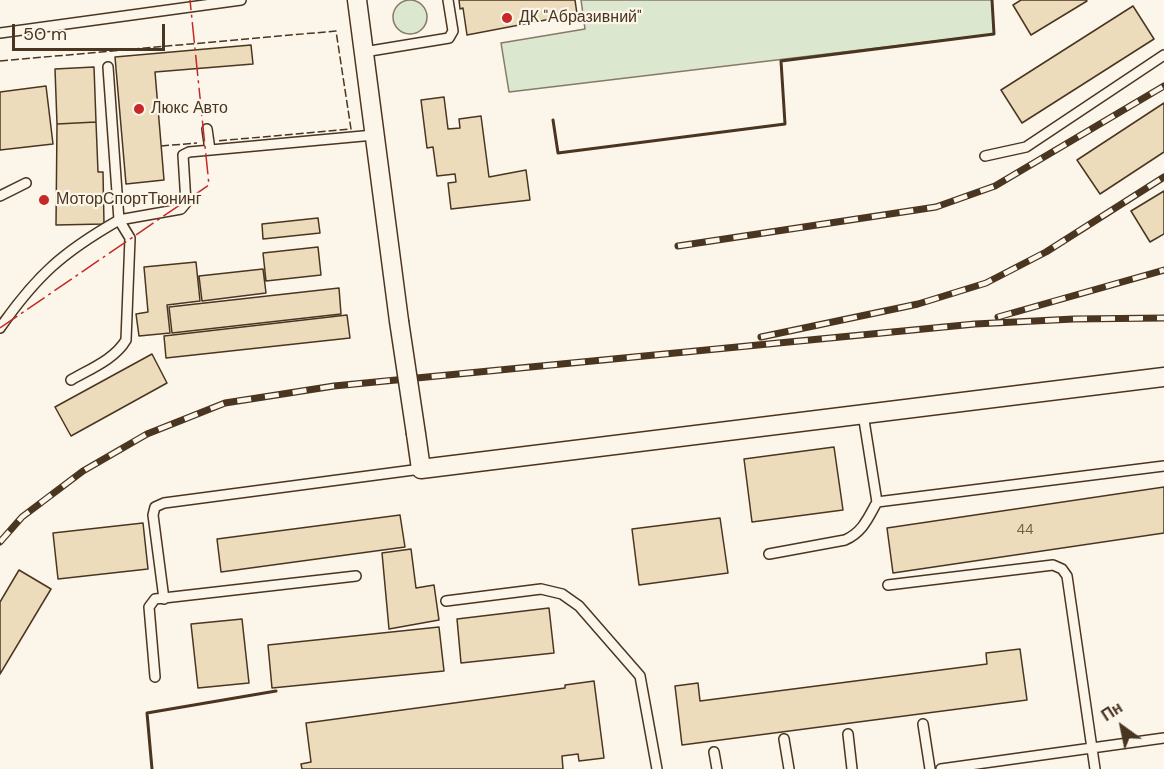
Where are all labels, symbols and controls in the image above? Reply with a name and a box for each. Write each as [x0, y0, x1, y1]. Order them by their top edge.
place label: ДК "Абразивний" [519, 8, 642, 28]
marker: ДК "Абразивний" [500, 11, 514, 25]
scale bar [15, 12, 168, 50]
text: 50 m [23, 22, 67, 46]
place label: Люкс Авто [151, 99, 228, 119]
marker: Люкс Авто [132, 102, 146, 116]
place label: МоторСпортТюнинг [56, 190, 202, 210]
marker: МоторСпортТюнинг [37, 193, 51, 207]
house number: 44 [1017, 522, 1033, 538]
north arrow [1092, 697, 1152, 757]
text: Пн [1097, 697, 1127, 726]

